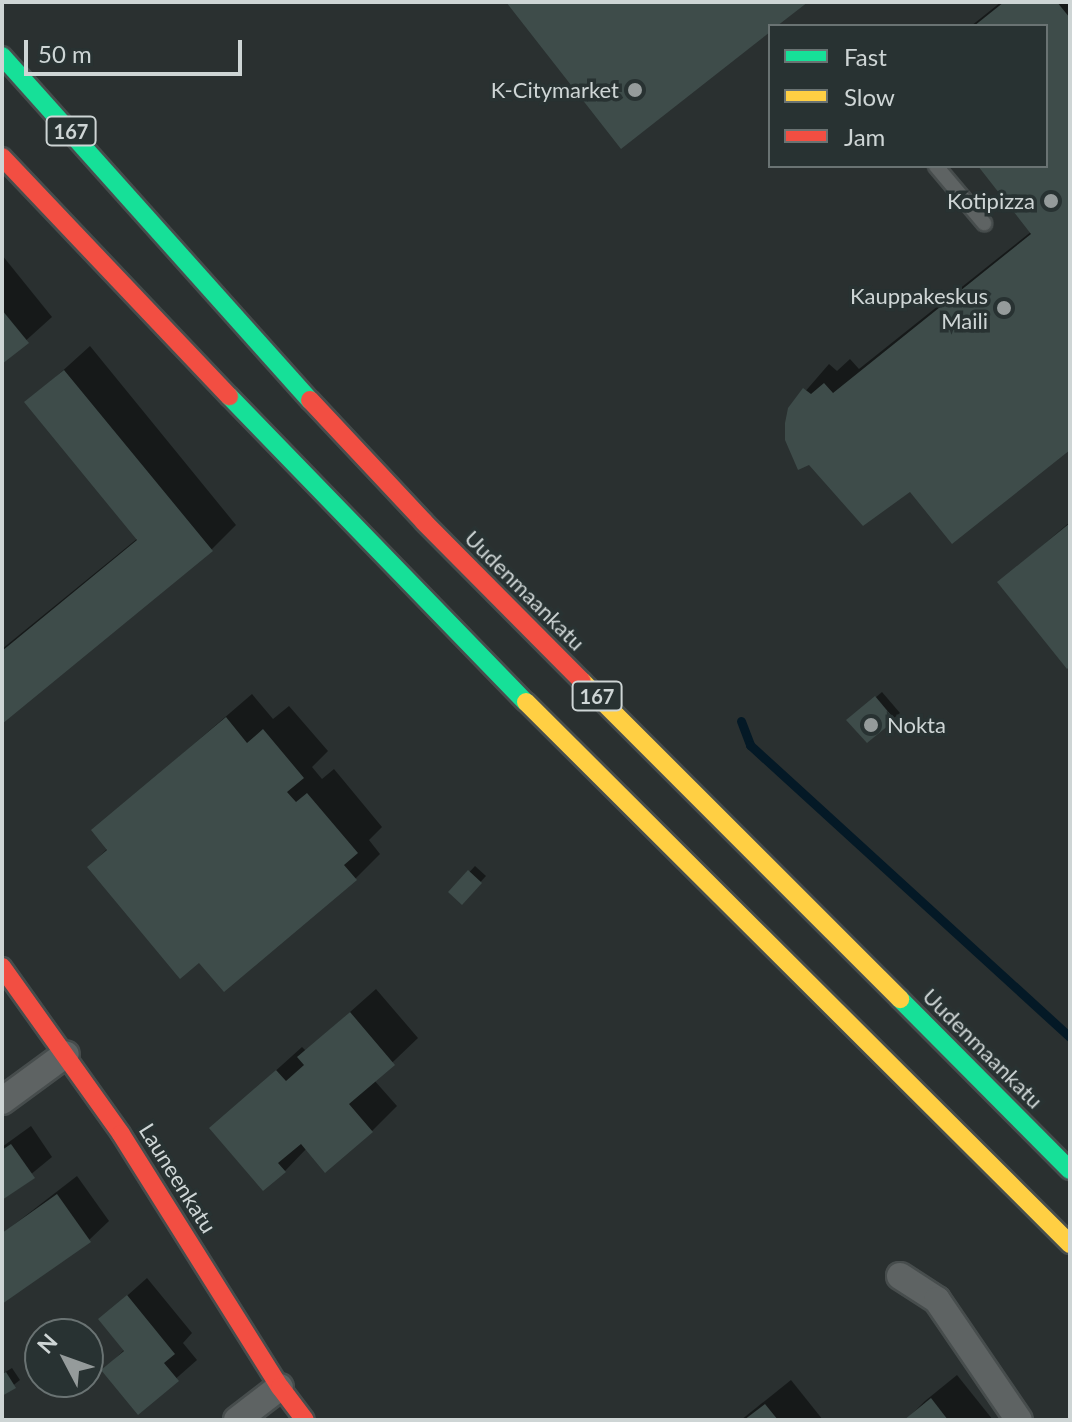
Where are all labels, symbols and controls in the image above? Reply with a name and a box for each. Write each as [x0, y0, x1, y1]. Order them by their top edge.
scale bar [28, 24, 246, 74]
legend [768, 24, 1048, 168]
text: 50 m [38, 39, 92, 68]
text: Fast [844, 42, 887, 71]
place label: K-Citymarket [491, 77, 619, 103]
marker: K-Citymarket [626, 81, 644, 99]
text: Slow [844, 82, 895, 111]
road number: 167 [45, 115, 97, 147]
text: Jam [844, 122, 885, 151]
place label: Kotipizza [947, 188, 1035, 214]
marker: Kotipizza [1042, 192, 1060, 210]
place label: Kauppakeskus Maili [850, 282, 988, 334]
marker: Kauppakeskus Maili [995, 299, 1013, 317]
street label: Uudenmaankatu [460, 525, 590, 655]
road number: 167 [571, 680, 623, 712]
place label: Nokta [887, 712, 946, 738]
marker: Nokta [862, 716, 880, 734]
street label: Uudenmaankatu [918, 983, 1048, 1113]
street label: Launeenkatu [134, 1118, 222, 1238]
north arrow [24, 1318, 104, 1398]
text: N [31, 1328, 63, 1358]

